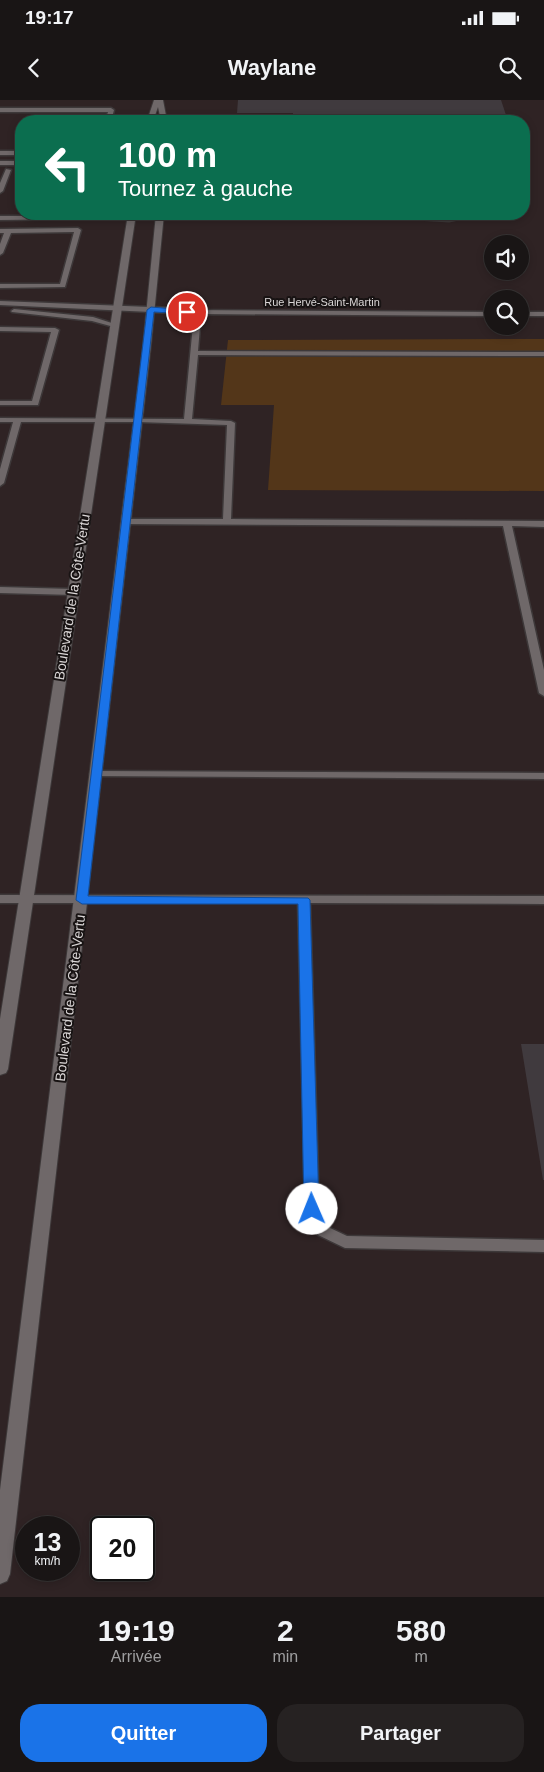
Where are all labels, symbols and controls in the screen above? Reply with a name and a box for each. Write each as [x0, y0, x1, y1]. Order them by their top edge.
text: 19:17 [25, 7, 74, 28]
icon: back [20, 54, 48, 82]
icon: search [496, 54, 524, 82]
text: Waylane [228, 55, 316, 80]
icon: left [35, 135, 100, 200]
text: 100 m [118, 135, 217, 174]
text: Tournez à gauche [118, 176, 293, 201]
map controls [484, 235, 529, 335]
button: sound [484, 235, 529, 280]
button: search [484, 290, 529, 335]
pin [166, 291, 208, 333]
street label: Rue Hervé-Saint-Martin [264, 296, 380, 308]
icon: arrive [173, 298, 201, 326]
street label: Boulevard de la Côte-Vertu [51, 513, 93, 681]
street label: Boulevard de la Côte-Vertu [52, 914, 88, 1082]
position arrow [285, 1182, 337, 1234]
speed limit sign: 20 [90, 1516, 155, 1581]
text: 13 [34, 1528, 61, 1556]
text: km/h [34, 1554, 61, 1568]
text: 19:19 [98, 1614, 175, 1647]
text: 2 [277, 1614, 294, 1647]
text: 580 [396, 1614, 446, 1647]
text: Arrivée [111, 1648, 162, 1665]
text: min [272, 1648, 298, 1665]
text: m [414, 1648, 428, 1665]
button: Quitter [20, 1704, 267, 1762]
button: Partager [277, 1704, 524, 1762]

